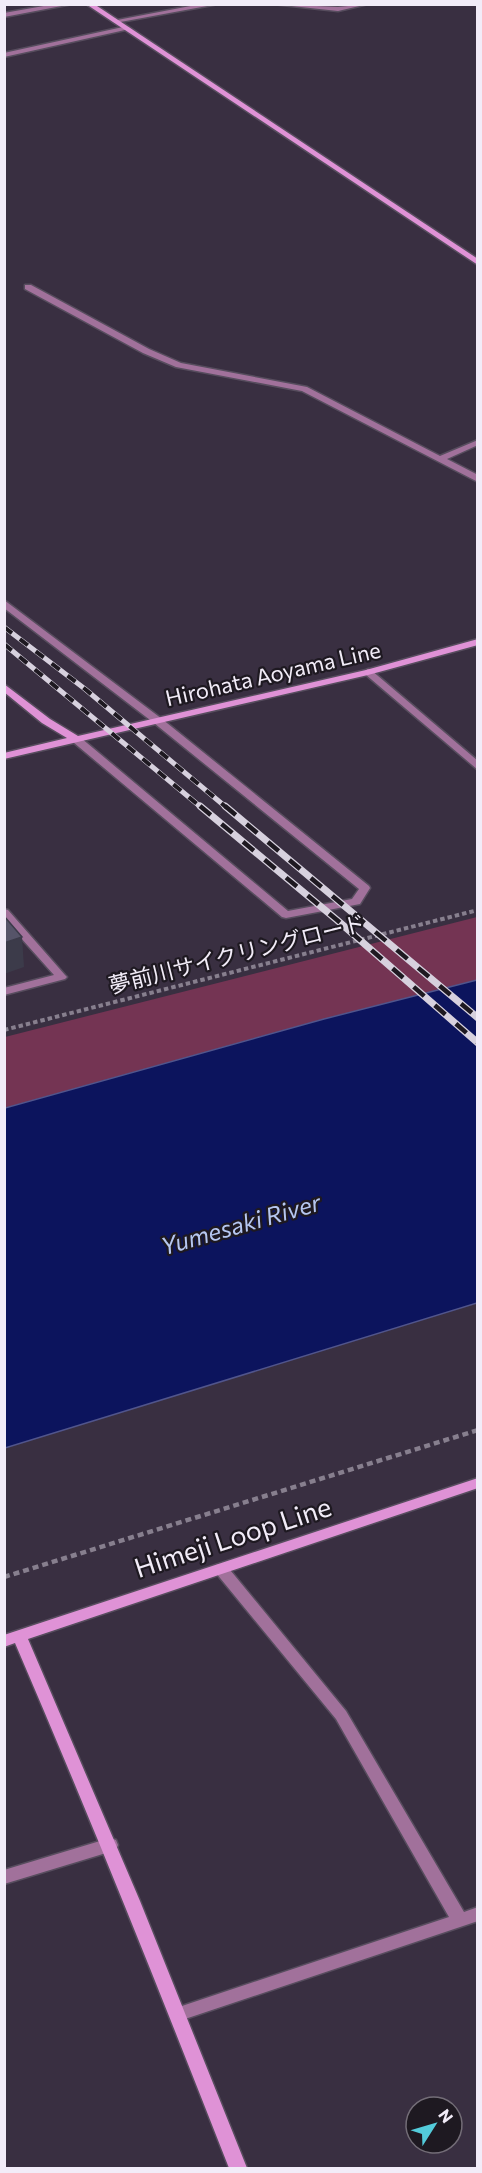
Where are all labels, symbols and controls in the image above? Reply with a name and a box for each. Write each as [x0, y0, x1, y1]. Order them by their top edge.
street label: Hirohata Aoyama Line [163, 636, 383, 711]
street label: 夢前川サイクリングロード [106, 909, 368, 998]
water label: Yumesaki River [157, 1186, 325, 1260]
street label: Himeji Loop Line [130, 1489, 335, 1584]
north arrow [404, 2095, 464, 2155]
text: N [435, 2105, 458, 2126]

